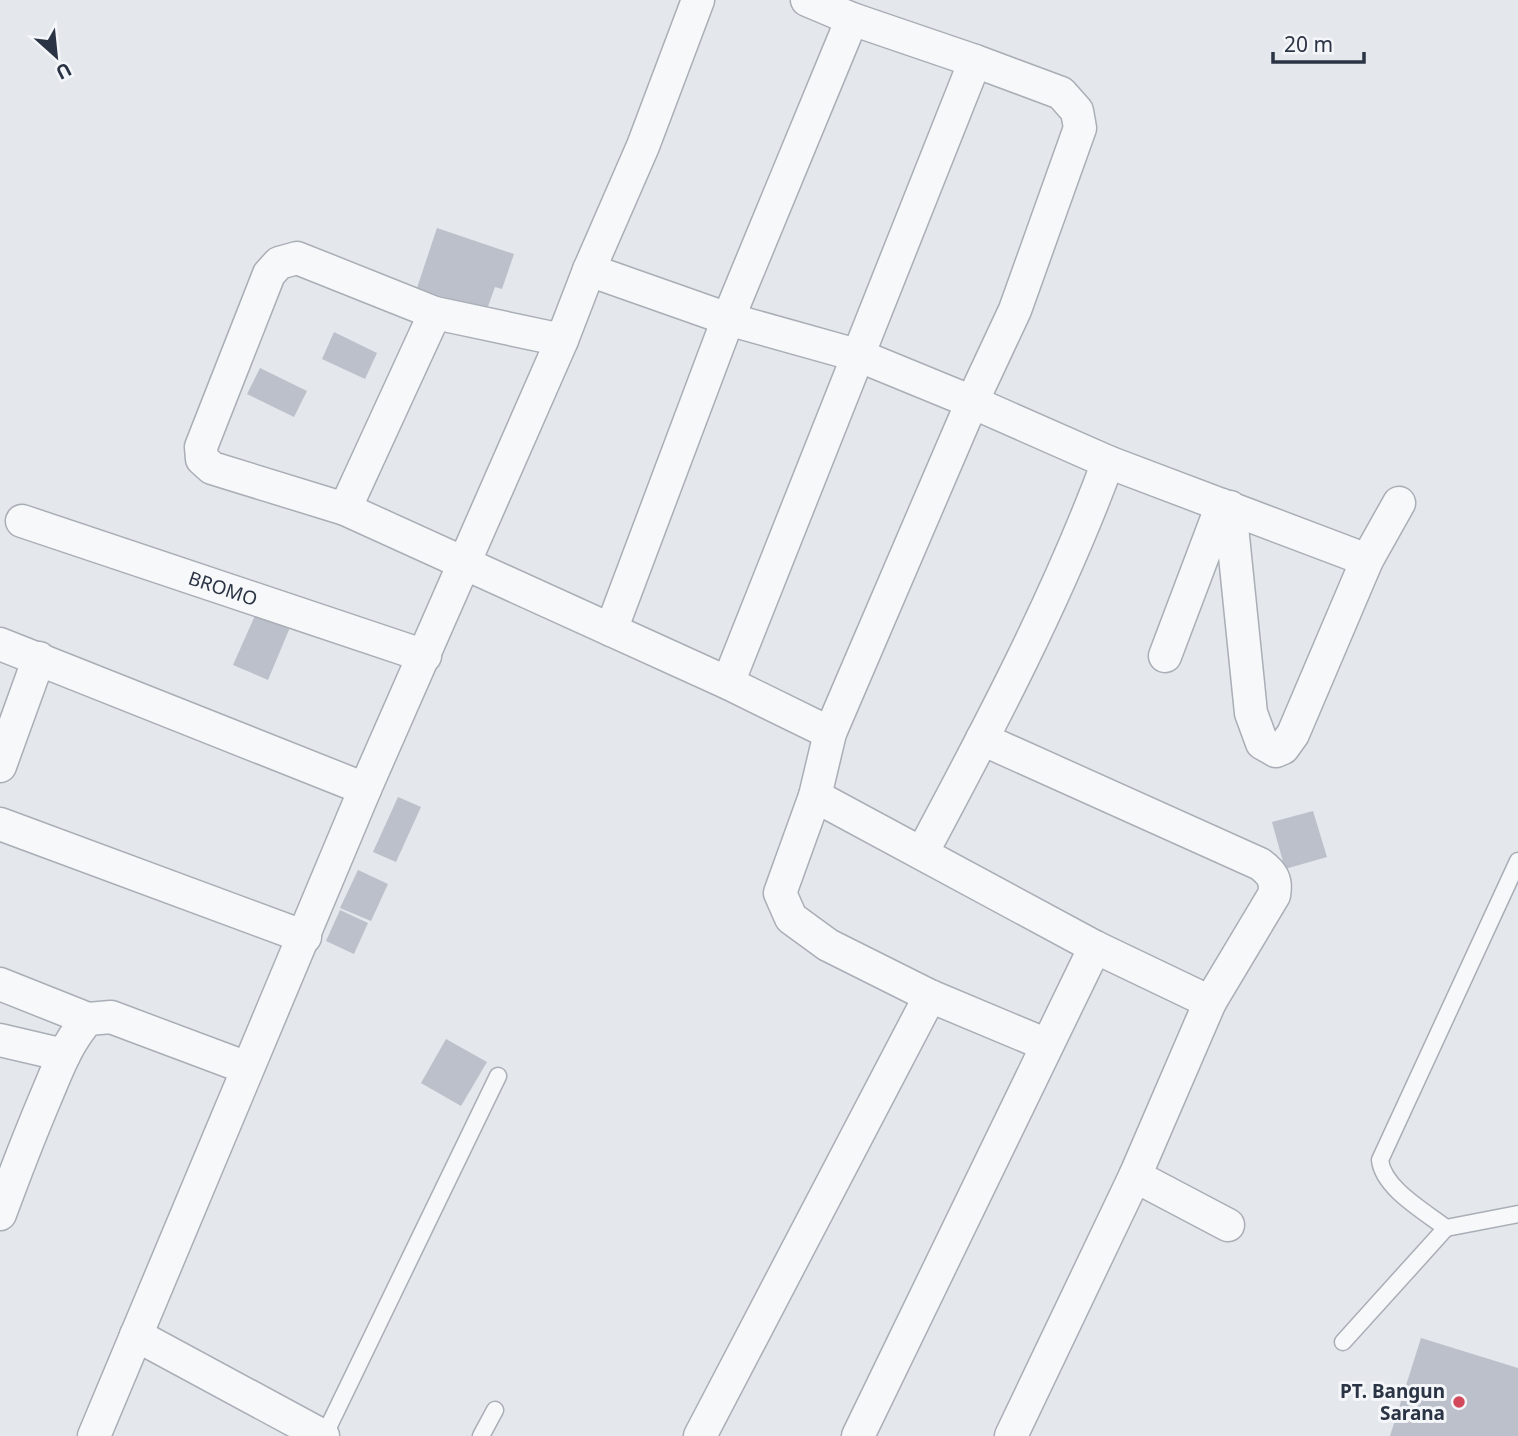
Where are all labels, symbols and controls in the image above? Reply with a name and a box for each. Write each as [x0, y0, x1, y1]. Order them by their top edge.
north arrow [21, 21, 91, 91]
scale bar [1273, 21, 1364, 65]
text: 20 m [1284, 30, 1333, 58]
text: U [51, 56, 76, 86]
street label: BROMO [185, 565, 261, 612]
place label: PT. Bangun Sarana [1340, 1378, 1445, 1426]
marker: PT. Bangun Sarana [1451, 1394, 1467, 1410]

